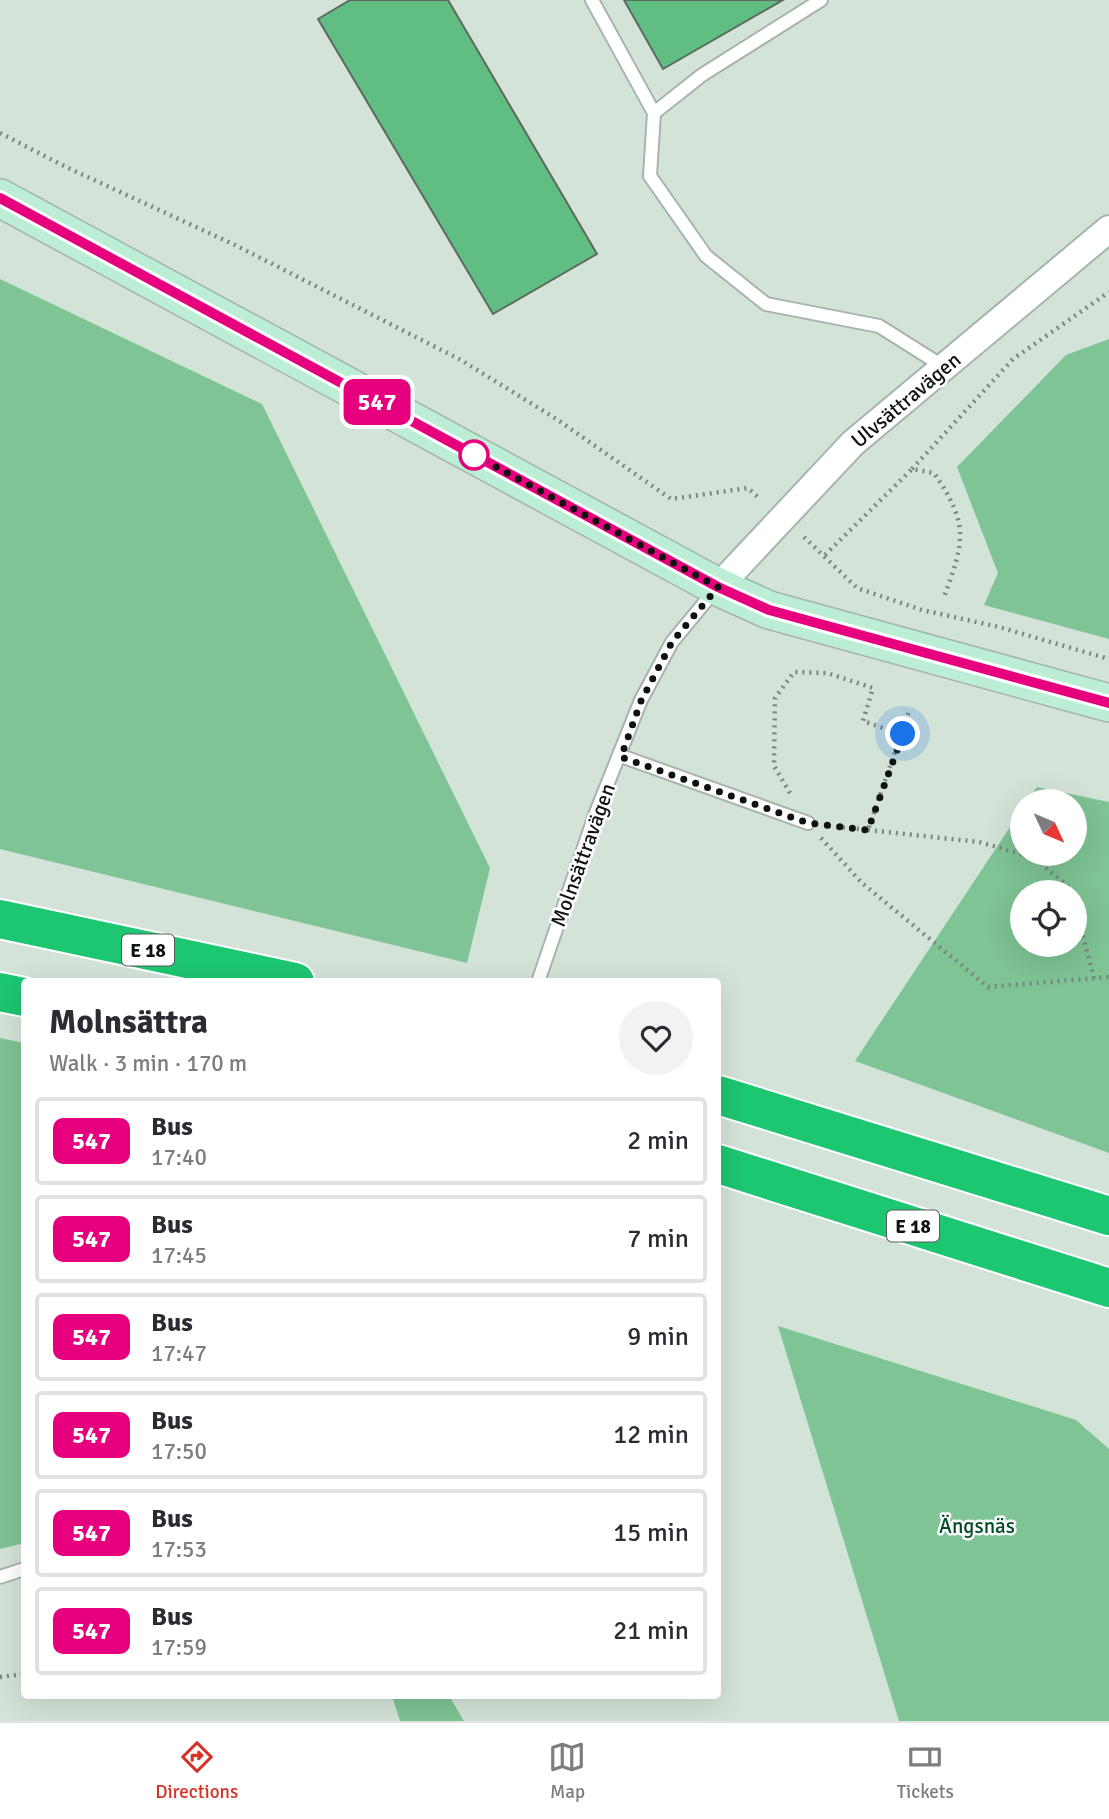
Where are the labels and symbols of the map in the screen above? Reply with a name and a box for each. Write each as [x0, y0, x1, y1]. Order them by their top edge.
street label: Ulvsättravägen [846, 347, 966, 453]
line badge: 547 [337, 379, 417, 425]
unlabelled marker [459, 440, 489, 470]
your location [885, 716, 920, 751]
street label: Molnsättravägen [545, 780, 621, 930]
north arrow [1010, 789, 1087, 866]
road number: E 18 [122, 934, 174, 966]
road number: E 18 [887, 1210, 939, 1242]
park label: Ängsnäs [939, 1513, 1015, 1539]

